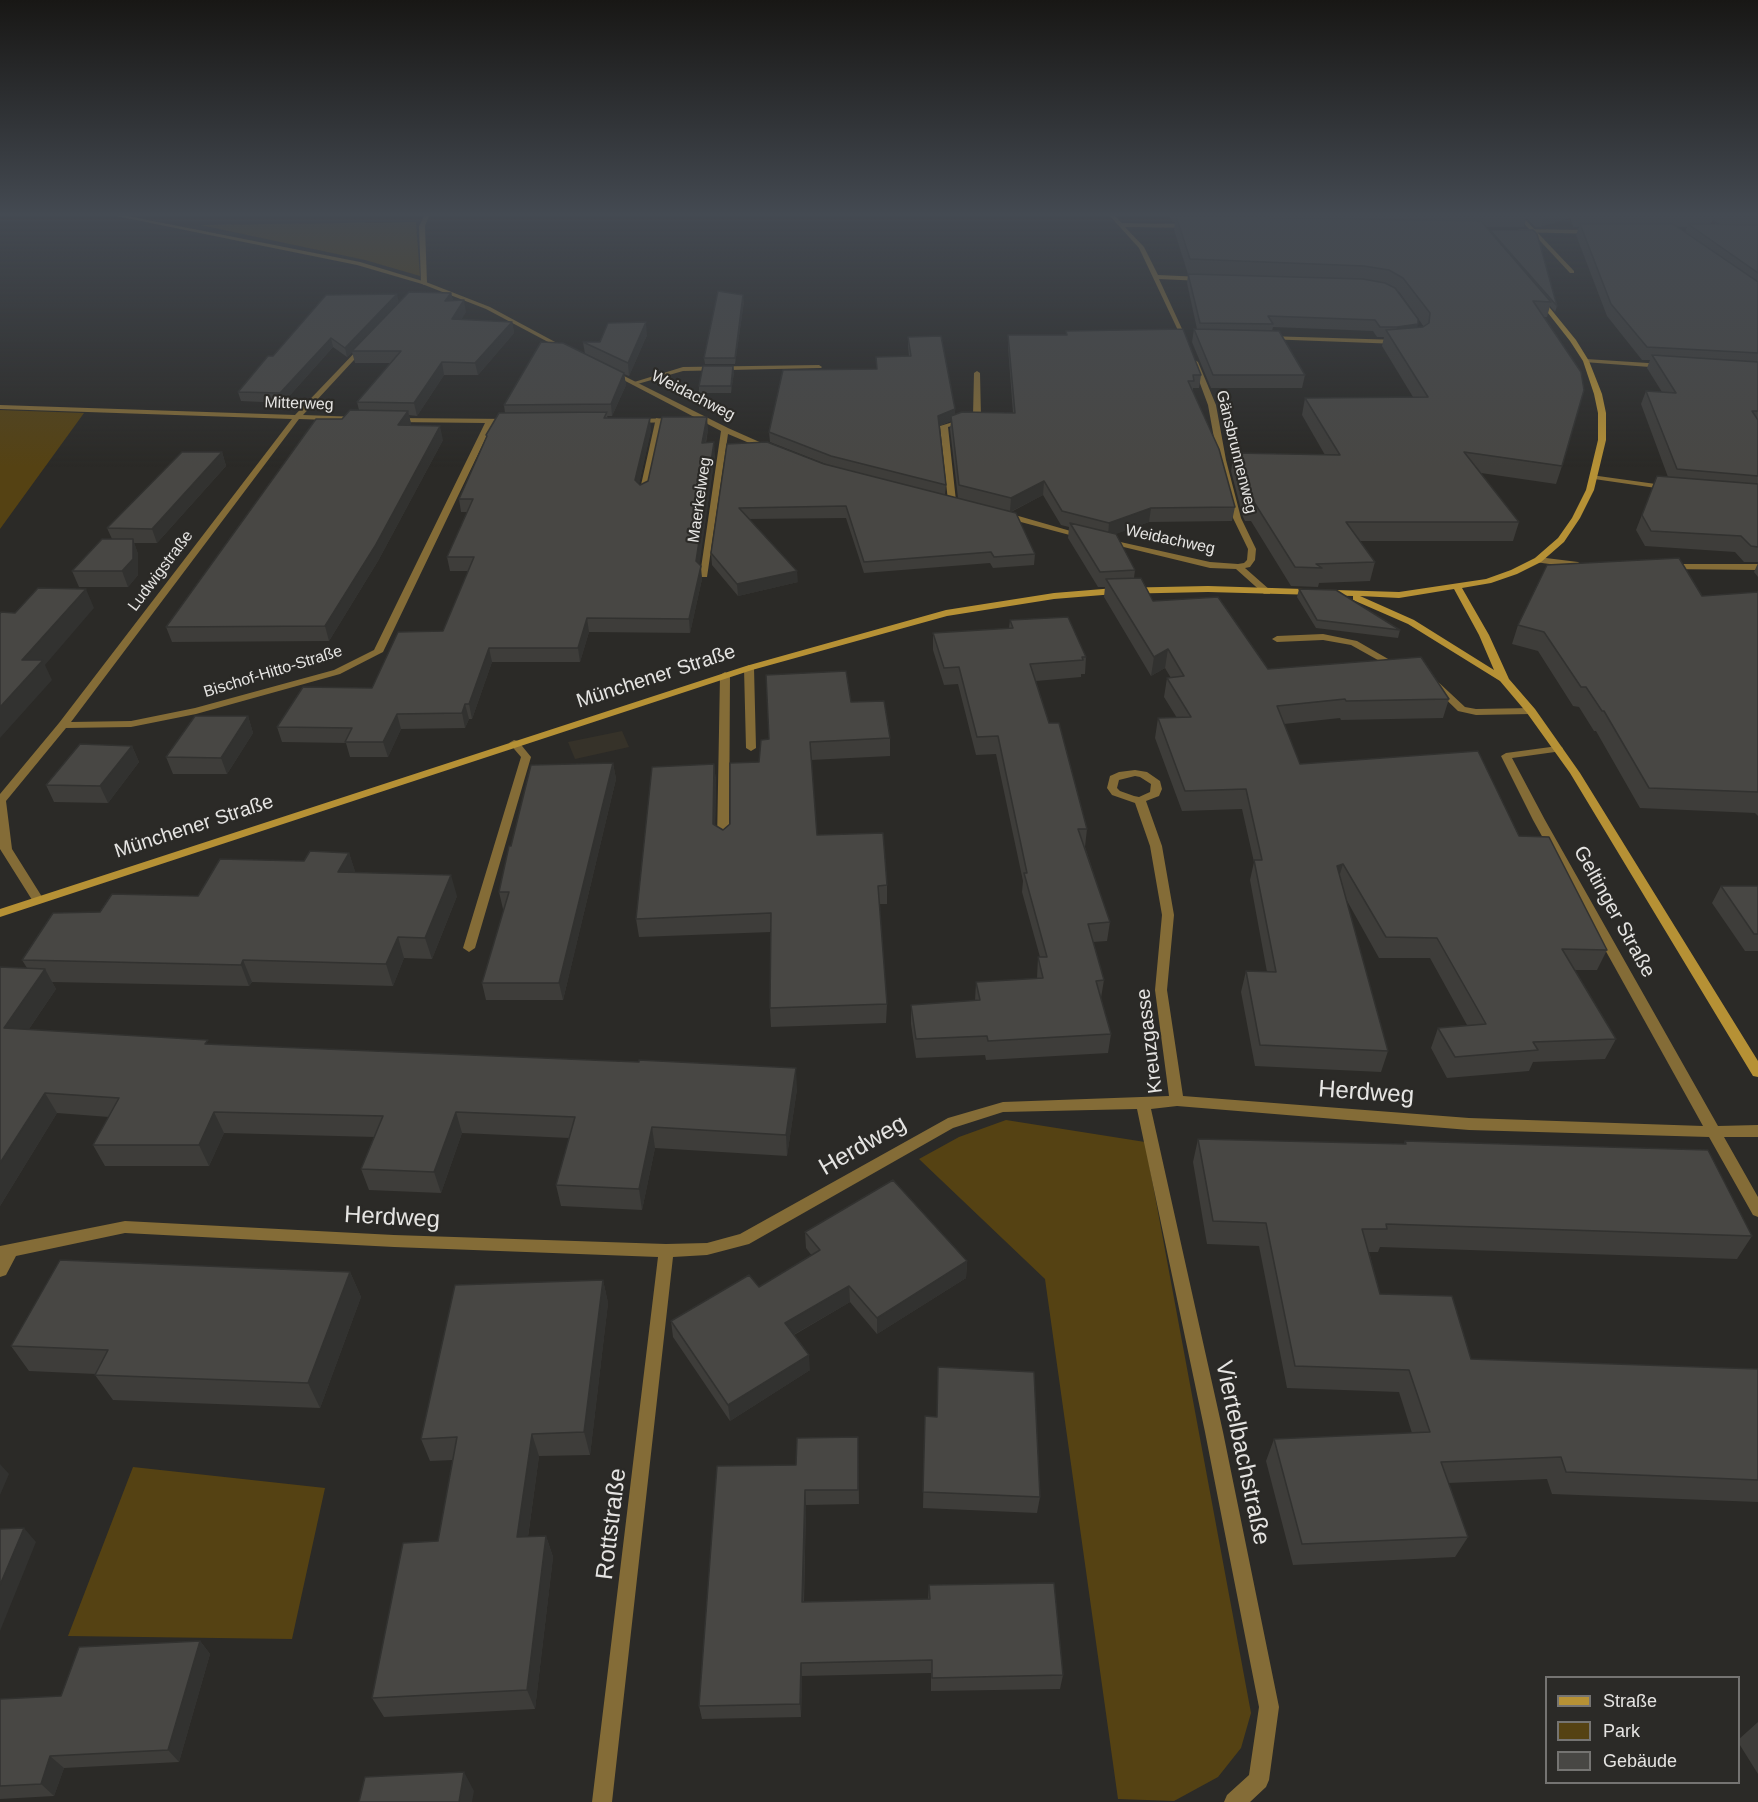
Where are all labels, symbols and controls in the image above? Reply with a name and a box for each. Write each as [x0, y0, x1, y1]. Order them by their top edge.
street label: Weidachweg [648, 367, 738, 425]
street label: Gänsbrunnenweg [1211, 388, 1261, 516]
street label: Mitterweg [264, 393, 334, 415]
street label: Maerkelweg [684, 456, 716, 544]
street label: Weidachweg [1123, 521, 1217, 559]
street label: Ludwigstraße [124, 527, 198, 615]
street label: Münchener Straße [574, 640, 738, 714]
street label: Bischof-Hitto-Straße [201, 642, 345, 702]
street label: Münchener Straße [112, 790, 276, 864]
street label: Geltinger Straße [1568, 842, 1660, 982]
street label: Kreuzgasse [1132, 987, 1168, 1095]
street label: Herdweg [1317, 1075, 1415, 1111]
street label: Herdweg [814, 1110, 912, 1182]
street label: Herdweg [343, 1201, 441, 1235]
street label: Viertelbachstraße [1208, 1358, 1276, 1548]
street label: Rottstraße [591, 1467, 633, 1581]
legend [1545, 1676, 1740, 1784]
text: Straße [1603, 1691, 1657, 1711]
text: Park [1603, 1721, 1640, 1741]
text: Gebäude [1603, 1751, 1677, 1771]

